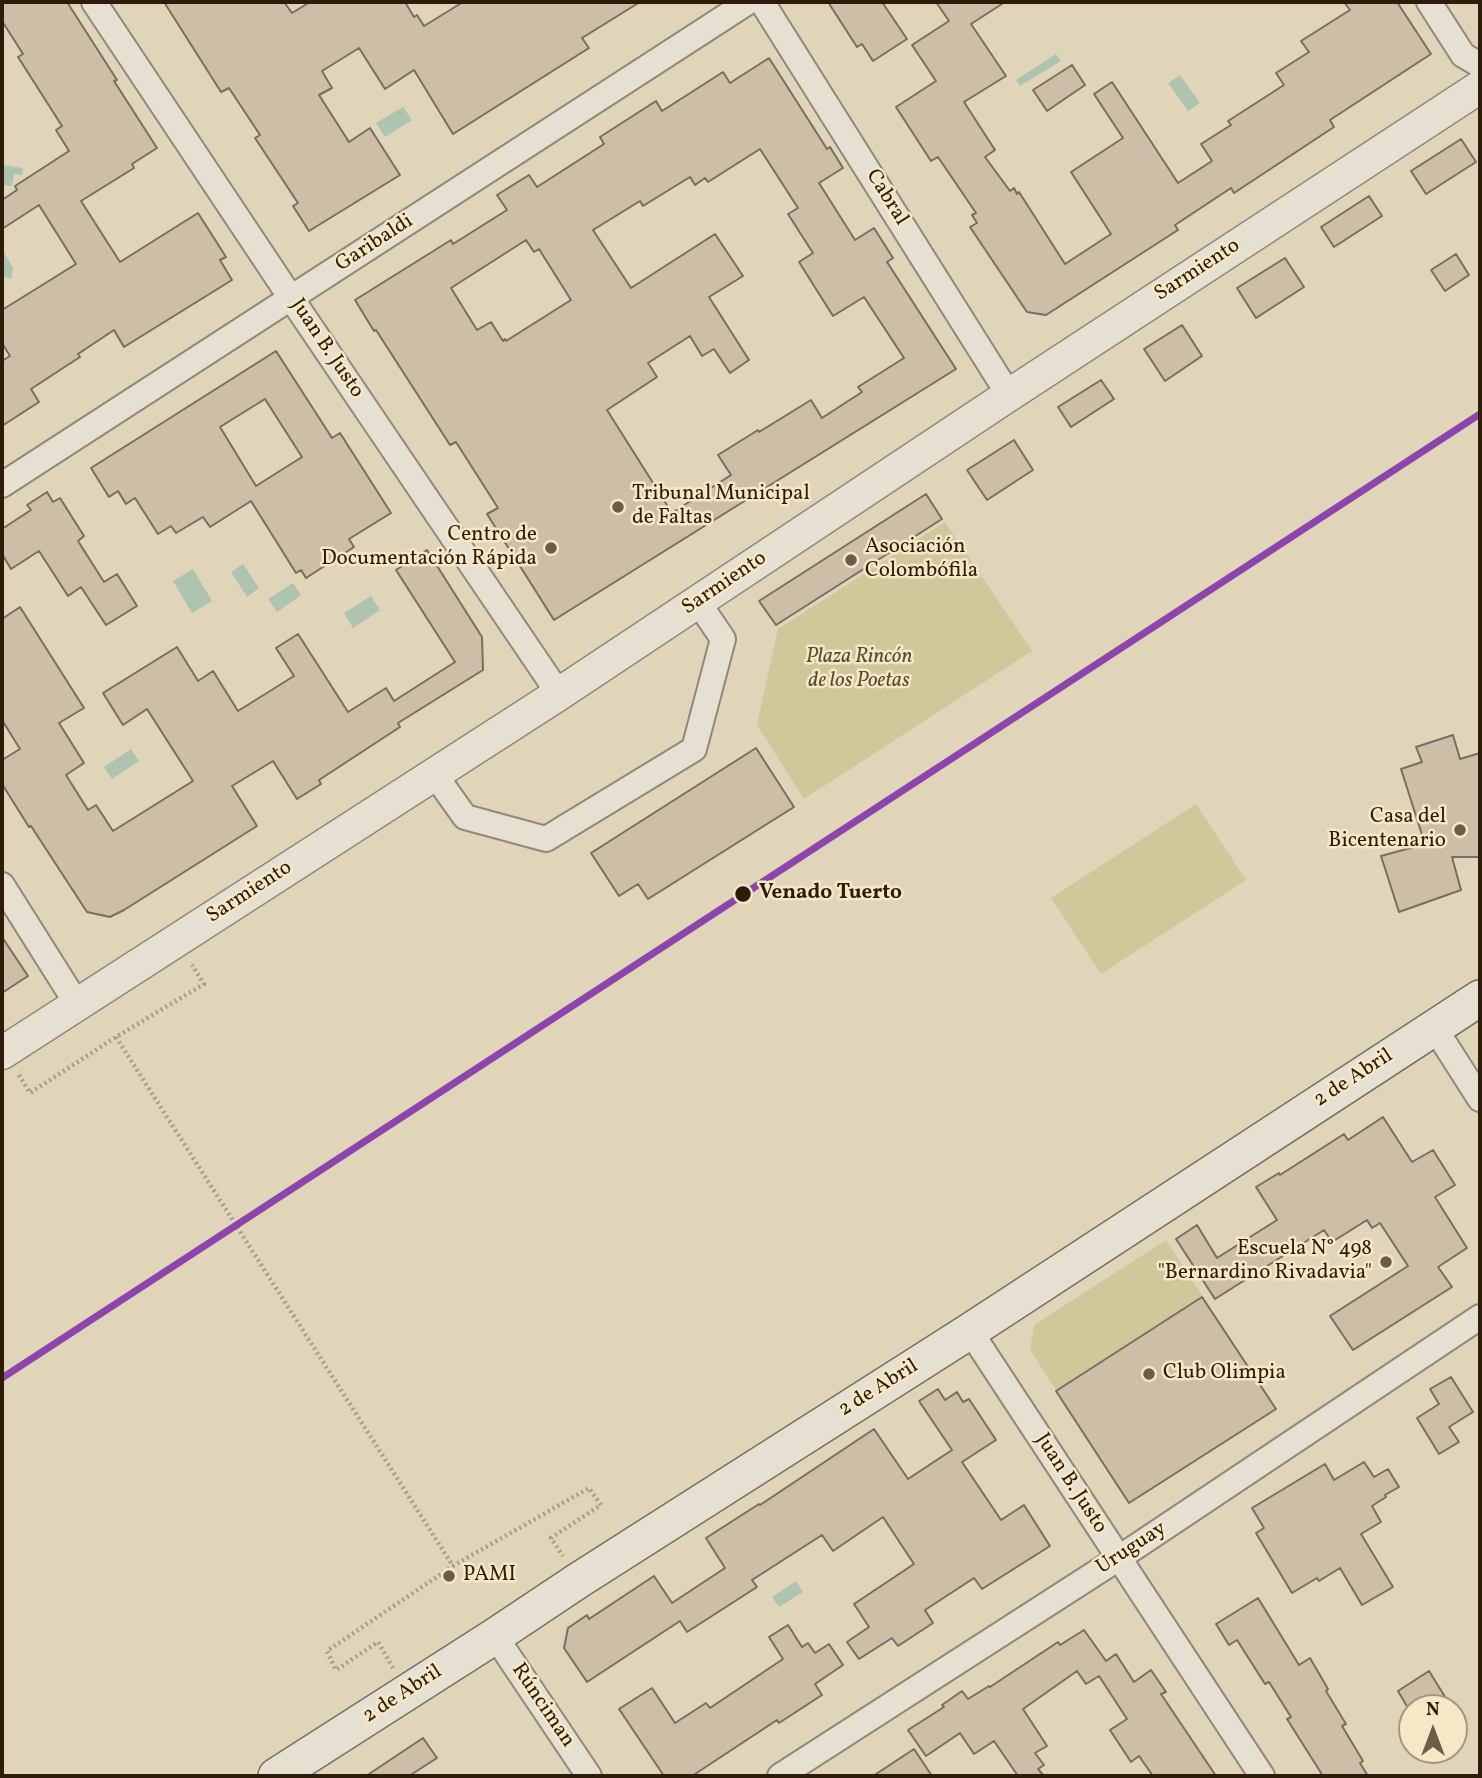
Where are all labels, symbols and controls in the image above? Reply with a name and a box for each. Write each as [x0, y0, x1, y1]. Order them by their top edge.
street label: Cabral [859, 165, 913, 231]
street label: Garibaldi [332, 210, 418, 278]
street label: Sarmiento [1151, 234, 1245, 308]
street label: Juan B. Justo [284, 295, 368, 403]
place label: Tribunal Municipal de Faltas [632, 482, 810, 532]
marker: Tribunal Municipal de Faltas [610, 499, 626, 515]
place label: Centro de Documentación Rápida [321, 523, 537, 573]
place label: Asociación Colombófila [865, 535, 978, 585]
marker: Centro de Documentación Rápida [543, 540, 559, 556]
street label: Sarmiento [678, 547, 772, 621]
marker: Asociación Colombófila [843, 552, 859, 568]
park label: Plaza Rincón de los Poetas [806, 645, 912, 695]
place label: Casa del Bicentenario [1328, 805, 1446, 855]
marker: Casa del Bicentenario [1452, 822, 1468, 838]
street label: Sarmiento [203, 856, 297, 930]
place label: Venado Tuerto [759, 881, 902, 907]
marker: Venado Tuerto [733, 884, 753, 904]
street label: 2 de Abril [1310, 1044, 1398, 1114]
place label: Escuela N° 498 "Bernardino Rivadavia" [1158, 1237, 1372, 1287]
marker: Escuela N° 498 "Bernardino Rivadavia" [1378, 1254, 1394, 1270]
street label: 2 de Abril [835, 1355, 923, 1423]
place label: Club Olimpia [1163, 1361, 1286, 1387]
marker: Club Olimpia [1141, 1366, 1157, 1382]
street label: Juan B. Justo [1028, 1429, 1112, 1539]
street label: Uruguay [1092, 1517, 1172, 1581]
place label: PAMI [463, 1563, 516, 1589]
marker: PAMI [441, 1568, 457, 1584]
street label: Rúnciman [505, 1659, 579, 1753]
street label: 2 de Abril [359, 1660, 447, 1730]
north arrow [1398, 1694, 1468, 1764]
text: N [1426, 1697, 1440, 1723]

